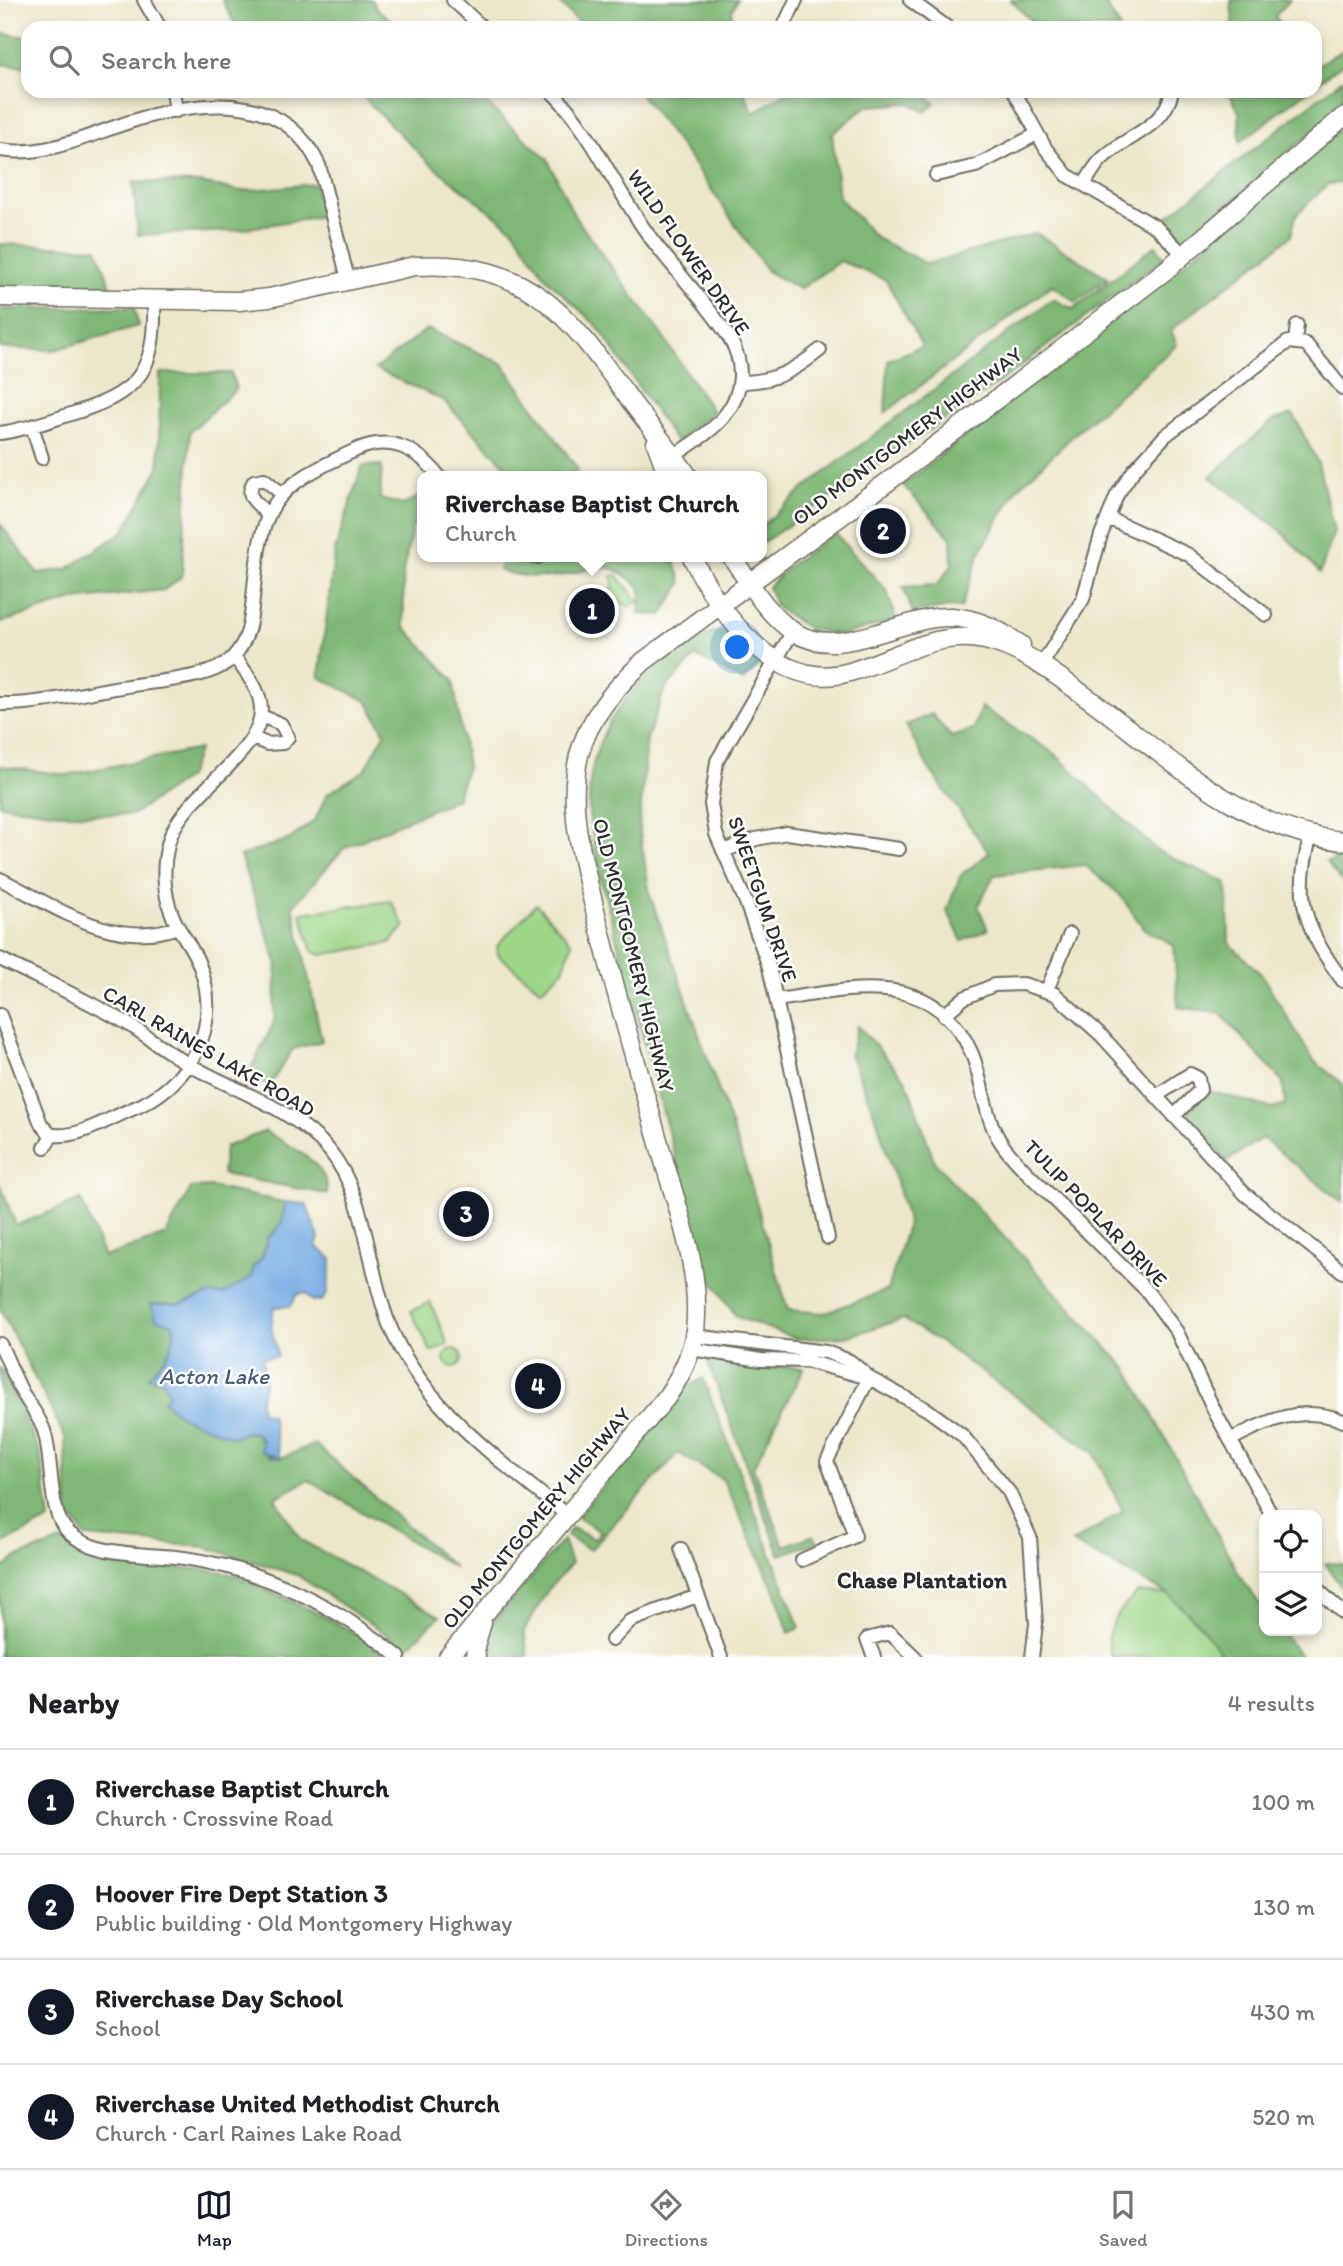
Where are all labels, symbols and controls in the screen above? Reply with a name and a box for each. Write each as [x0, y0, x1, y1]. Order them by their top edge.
search box [21, 21, 1322, 98]
icon: search [45, 41, 83, 79]
text: Search here [101, 44, 231, 76]
street label: WILD FLOWER DRIVE [622, 164, 756, 340]
street label: OLD MONTGOMERY HIGHWAY [787, 341, 1027, 531]
popup [417, 471, 767, 562]
text: Riverchase Baptist Church [445, 487, 739, 519]
pin: 2 [860, 505, 906, 557]
text: Church [445, 519, 517, 547]
pin: 1 [569, 585, 615, 637]
your location [720, 630, 754, 664]
street label: SWEETGUM DRIVE [723, 813, 803, 985]
street label: OLD MONTGOMERY HIGHWAY [588, 816, 680, 1094]
street label: CARL RAINES LAKE ROAD [99, 980, 320, 1122]
street label: TULIP POPLAR DRIVE [1019, 1134, 1173, 1292]
pin: 3 [443, 1188, 489, 1240]
pin: 4 [515, 1360, 561, 1412]
water label: Acton Lake [159, 1362, 270, 1390]
street label: OLD MONTGOMERY HIGHWAY [436, 1402, 636, 1634]
map controls [1259, 1510, 1322, 1636]
button: locate [1259, 1510, 1322, 1573]
district label: Chase Plantation [837, 1566, 1008, 1594]
button: layers [1259, 1573, 1322, 1636]
text: Nearby [28, 1684, 119, 1721]
text: 4 results [1228, 1689, 1315, 1717]
text: Riverchase Baptist Church [95, 1772, 389, 1804]
text: 1 [46, 1788, 56, 1816]
text: 100 m [1251, 1788, 1315, 1816]
text: Church · Crossvine Road [95, 1804, 333, 1832]
text: Hoover Fire Dept Station 3 [95, 1877, 388, 1909]
text: 2 [45, 1893, 57, 1921]
text: 130 m [1253, 1893, 1315, 1921]
text: Public building · Old Montgomery Highway [95, 1909, 512, 1937]
text: Riverchase Day School [95, 1982, 343, 2014]
text: 3 [45, 1998, 57, 2026]
text: 430 m [1250, 1998, 1315, 2026]
text: School [95, 2014, 160, 2042]
text: Riverchase United Methodist Church [95, 2087, 500, 2119]
text: 4 [44, 2103, 58, 2131]
text: 520 m [1252, 2103, 1315, 2131]
text: Church · Carl Raines Lake Road [95, 2119, 402, 2147]
tab: Map [195, 2186, 233, 2251]
tab: Directions [624, 2186, 708, 2251]
tab: Saved [1099, 2186, 1147, 2251]

